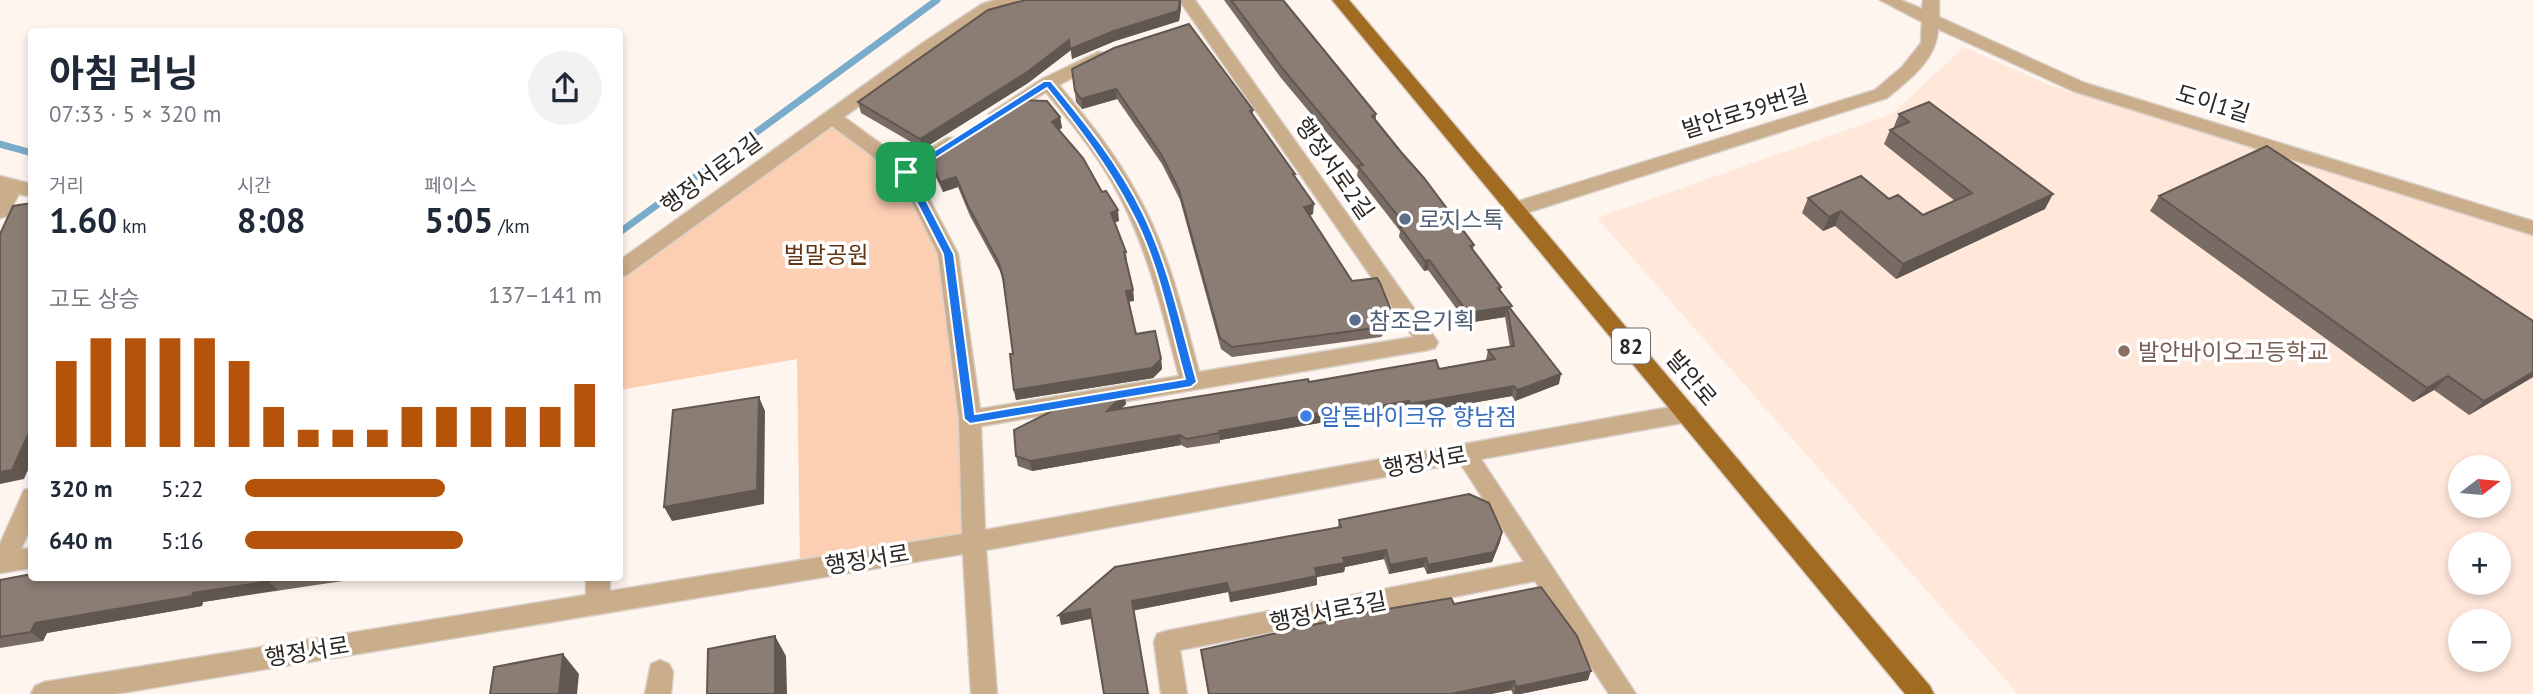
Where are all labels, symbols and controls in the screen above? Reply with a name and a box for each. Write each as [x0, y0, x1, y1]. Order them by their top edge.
text: 아침 러닝 [49, 48, 198, 97]
button: share [528, 51, 602, 125]
street label: 발안로39번길 [1678, 78, 1812, 144]
street label: 도이1길 [2172, 78, 2254, 128]
text: 07:33 · 5 × 320 m [49, 99, 221, 128]
street label: 행정서로2길 [1289, 111, 1381, 225]
street label: 행정서로2길 [655, 126, 767, 220]
pin [876, 142, 936, 202]
icon: arrive [887, 153, 925, 191]
text: 거리 [49, 173, 84, 197]
text: 시간 [237, 173, 272, 197]
text: 페이스 [424, 173, 477, 197]
text: 1.60 [49, 197, 117, 243]
text: 8:08 [237, 197, 306, 243]
text: 5:05 [424, 197, 493, 243]
place label: 로지스톡 [1419, 205, 1504, 234]
marker: 로지스톡 [1397, 211, 1413, 227]
text: km [117, 214, 147, 238]
text: /km [493, 214, 530, 238]
park label: 벌말공원 [784, 240, 868, 269]
text: 137–141 m [488, 280, 602, 309]
text: 고도 상승 [49, 284, 140, 313]
place label: 참조은기획 [1369, 306, 1475, 335]
marker: 참조은기획 [1347, 312, 1363, 328]
road number: 82 [1612, 328, 1650, 364]
place label: 발안바이오고등학교 [2138, 337, 2328, 366]
marker: 발안바이오고등학교 [2116, 343, 2132, 359]
street label: 발안로 [1660, 344, 1724, 412]
place label: 알톤바이크유 향남점 [1320, 402, 1517, 431]
marker: 알톤바이크유 향남점 [1298, 408, 1314, 424]
street label: 행정서로 [1381, 439, 1469, 483]
north arrow [2448, 455, 2511, 518]
map controls [2448, 455, 2511, 672]
text: 320 m [49, 474, 112, 503]
text: 5:22 [161, 474, 204, 503]
text: 640 m [49, 526, 112, 555]
text: 5:16 [161, 526, 204, 555]
button: + [2448, 532, 2511, 595]
street label: 행정서로 [823, 538, 911, 580]
street label: 행정서로3길 [1267, 585, 1389, 637]
button: − [2448, 609, 2511, 672]
street label: 행정서로 [263, 630, 351, 672]

